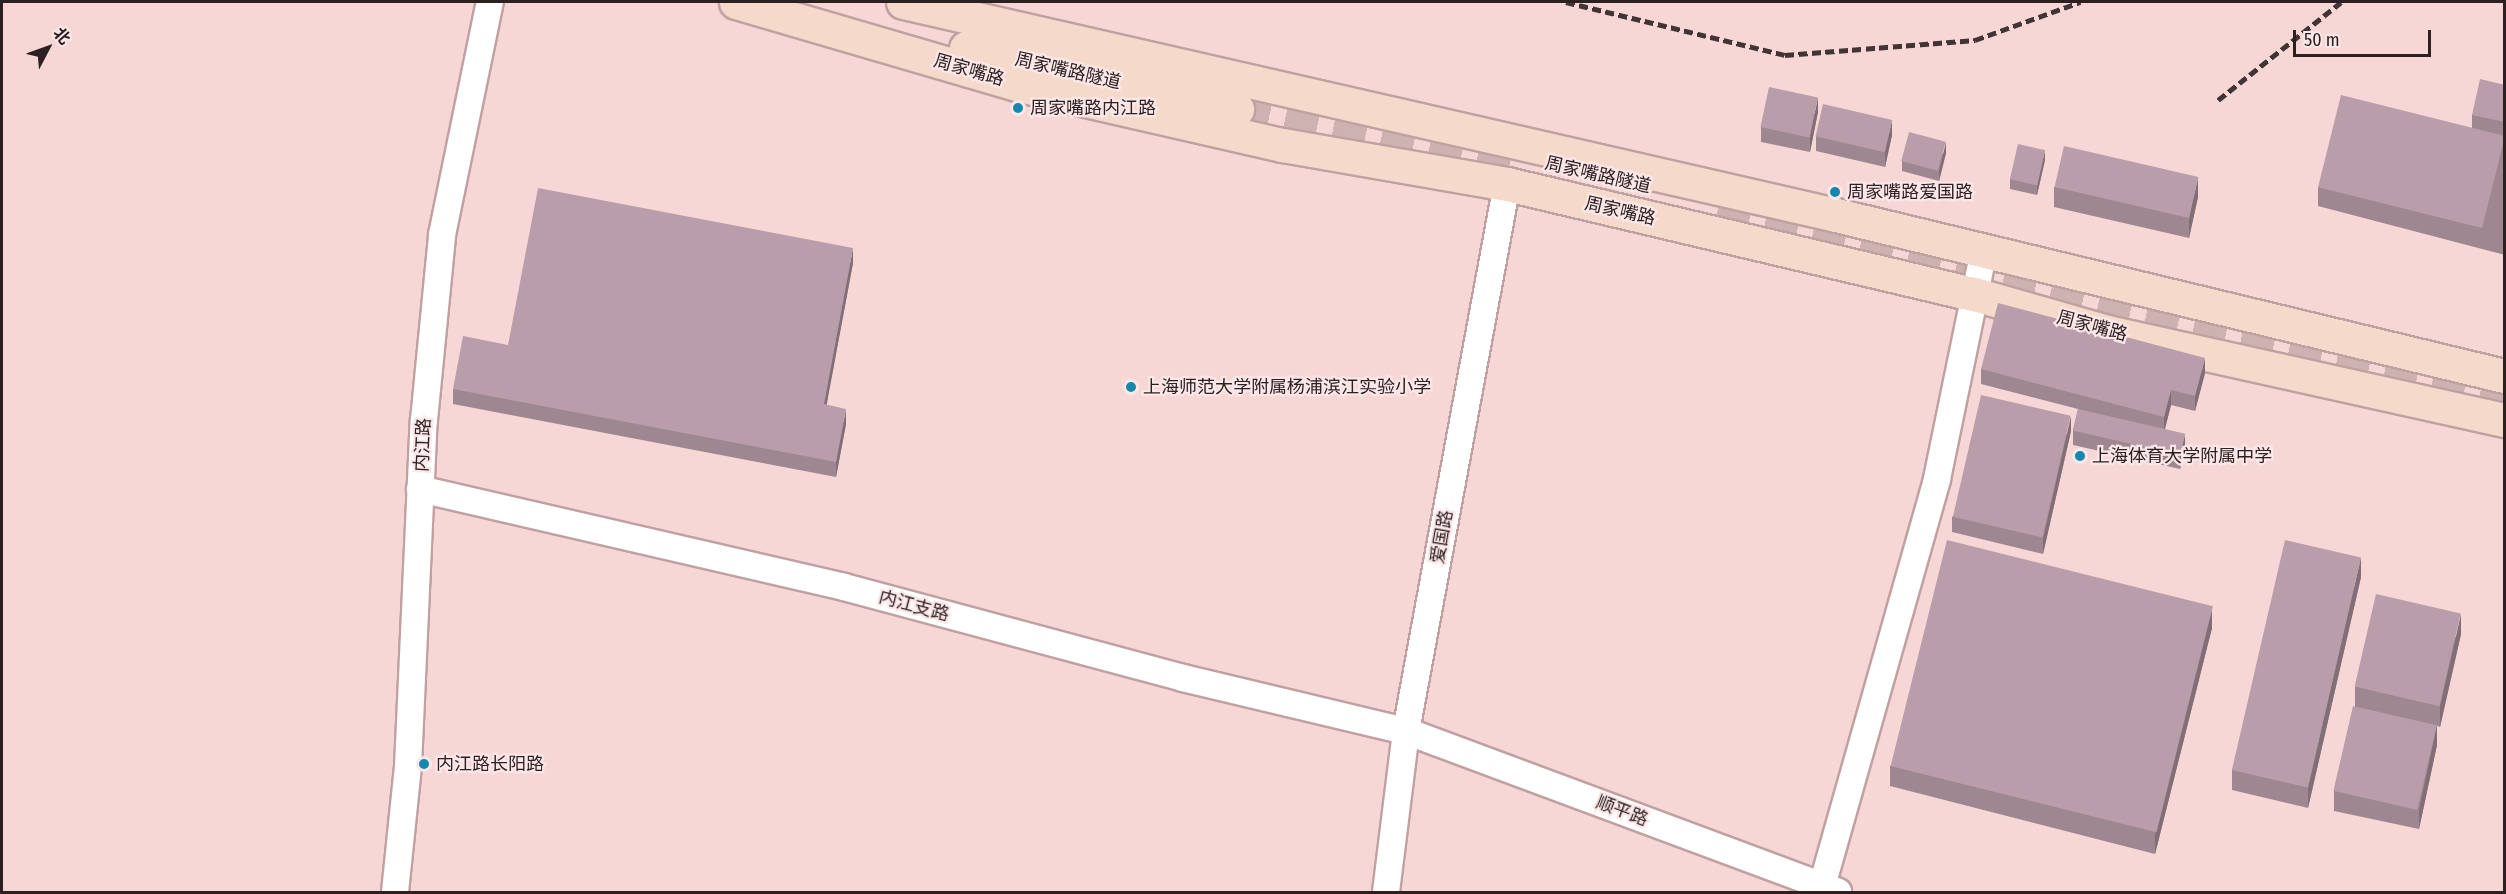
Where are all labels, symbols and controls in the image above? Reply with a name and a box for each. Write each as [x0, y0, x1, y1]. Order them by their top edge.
north arrow [18, 18, 78, 78]
scale bar [2296, 18, 2434, 56]
text: 北 [50, 24, 74, 48]
text: 50 m [2304, 29, 2340, 51]
street label: 周家嘴路隧道 [1013, 48, 1123, 94]
street label: 周家嘴路 [931, 50, 1007, 90]
place label: 周家嘴路内江路 [1030, 97, 1156, 119]
marker: 周家嘴路内江路 [1011, 101, 1025, 115]
street label: 周家嘴路隧道 [1543, 152, 1653, 198]
place label: 周家嘴路爱国路 [1847, 181, 1973, 203]
marker: 周家嘴路爱国路 [1828, 185, 1842, 199]
street label: 周家嘴路 [1582, 192, 1658, 230]
street label: 周家嘴路 [2054, 306, 2130, 346]
place label: 上海师范大学附属杨浦滨江实验小学 [1143, 376, 1431, 398]
marker: 上海师范大学附属杨浦滨江实验小学 [1124, 380, 1138, 394]
street label: 内江路 [411, 417, 435, 473]
place label: 上海体育大学附属中学 [2092, 445, 2272, 467]
marker: 上海体育大学附属中学 [2073, 449, 2087, 463]
street label: 爱国路 [1427, 509, 1457, 565]
street label: 内江支路 [876, 586, 952, 626]
place label: 内江路长阳路 [436, 753, 544, 775]
marker: 内江路长阳路 [417, 757, 431, 771]
street label: 顺平路 [1593, 791, 1651, 831]

